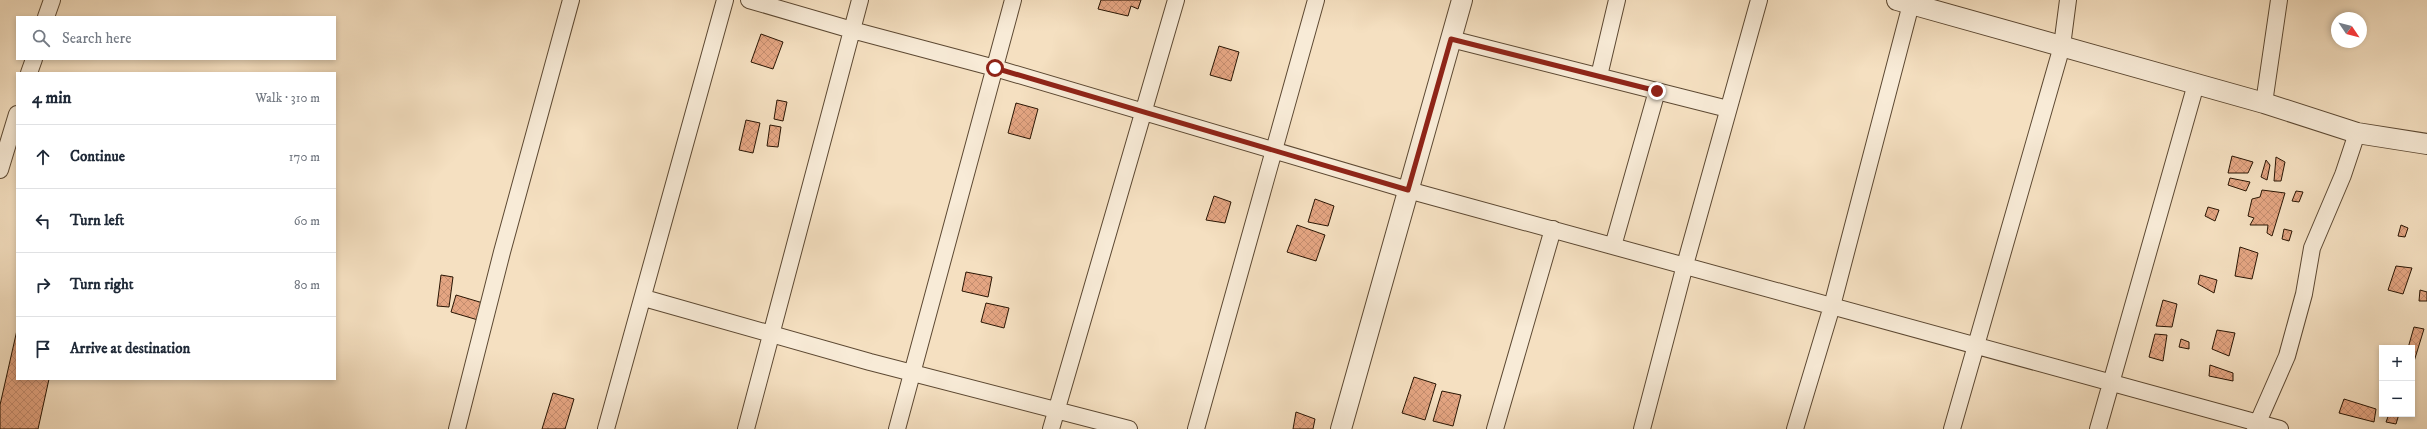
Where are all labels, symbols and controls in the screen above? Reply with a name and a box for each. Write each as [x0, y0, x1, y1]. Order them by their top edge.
north arrow [2331, 12, 2367, 48]
search box [16, 16, 336, 60]
icon: search [30, 27, 52, 49]
text: Search here [62, 29, 131, 48]
route start [986, 59, 1004, 77]
route end [1648, 82, 1666, 100]
text: 4 min [32, 87, 71, 109]
text: Walk · 310 m [255, 90, 320, 106]
icon: ahead [32, 146, 54, 168]
text: Continue [70, 147, 125, 166]
text: 170 m [289, 149, 320, 165]
icon: left [32, 210, 54, 232]
text: Turn left [70, 211, 124, 230]
text: 60 m [294, 213, 320, 229]
icon: right [32, 274, 54, 296]
text: Turn right [70, 275, 133, 294]
text: 80 m [294, 277, 320, 293]
icon: arrive [32, 338, 54, 360]
text: Arrive at destination [70, 339, 190, 358]
map controls [2379, 345, 2415, 417]
button: + [2379, 345, 2415, 381]
button: − [2379, 381, 2415, 417]

